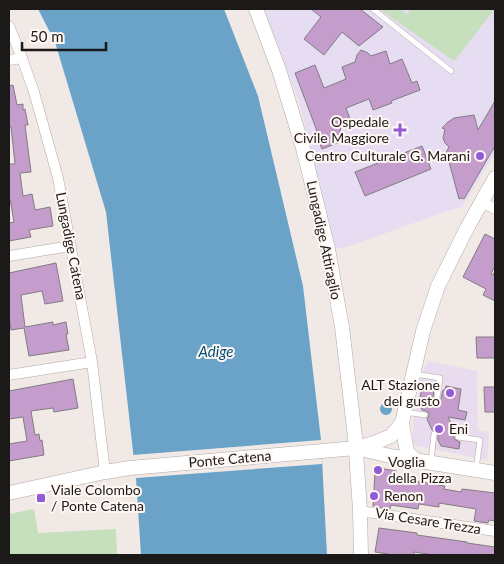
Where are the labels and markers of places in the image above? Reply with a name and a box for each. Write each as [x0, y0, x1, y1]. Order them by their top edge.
place label: Ospedale Civile Maggiore [294, 113, 389, 146]
marker: Ospedale Civile Maggiore [393, 123, 407, 137]
place label: Centro Culturale G. Marani [305, 147, 470, 164]
marker: Centro Culturale G. Marani [474, 150, 486, 162]
place label: ALT Stazione del gusto [361, 376, 440, 409]
marker: ALT Stazione del gusto [444, 387, 456, 399]
place label: Eni [449, 420, 468, 437]
marker: Eni [433, 423, 445, 435]
place label: Voglia della Pizza [388, 453, 452, 486]
marker: Voglia della Pizza [372, 464, 384, 476]
place label: Viale Colombo / Ponte Catena [51, 481, 144, 514]
place label: Renon [384, 487, 423, 504]
marker: Renon [368, 490, 380, 502]
marker: Viale Colombo / Ponte Catena [35, 492, 47, 504]

